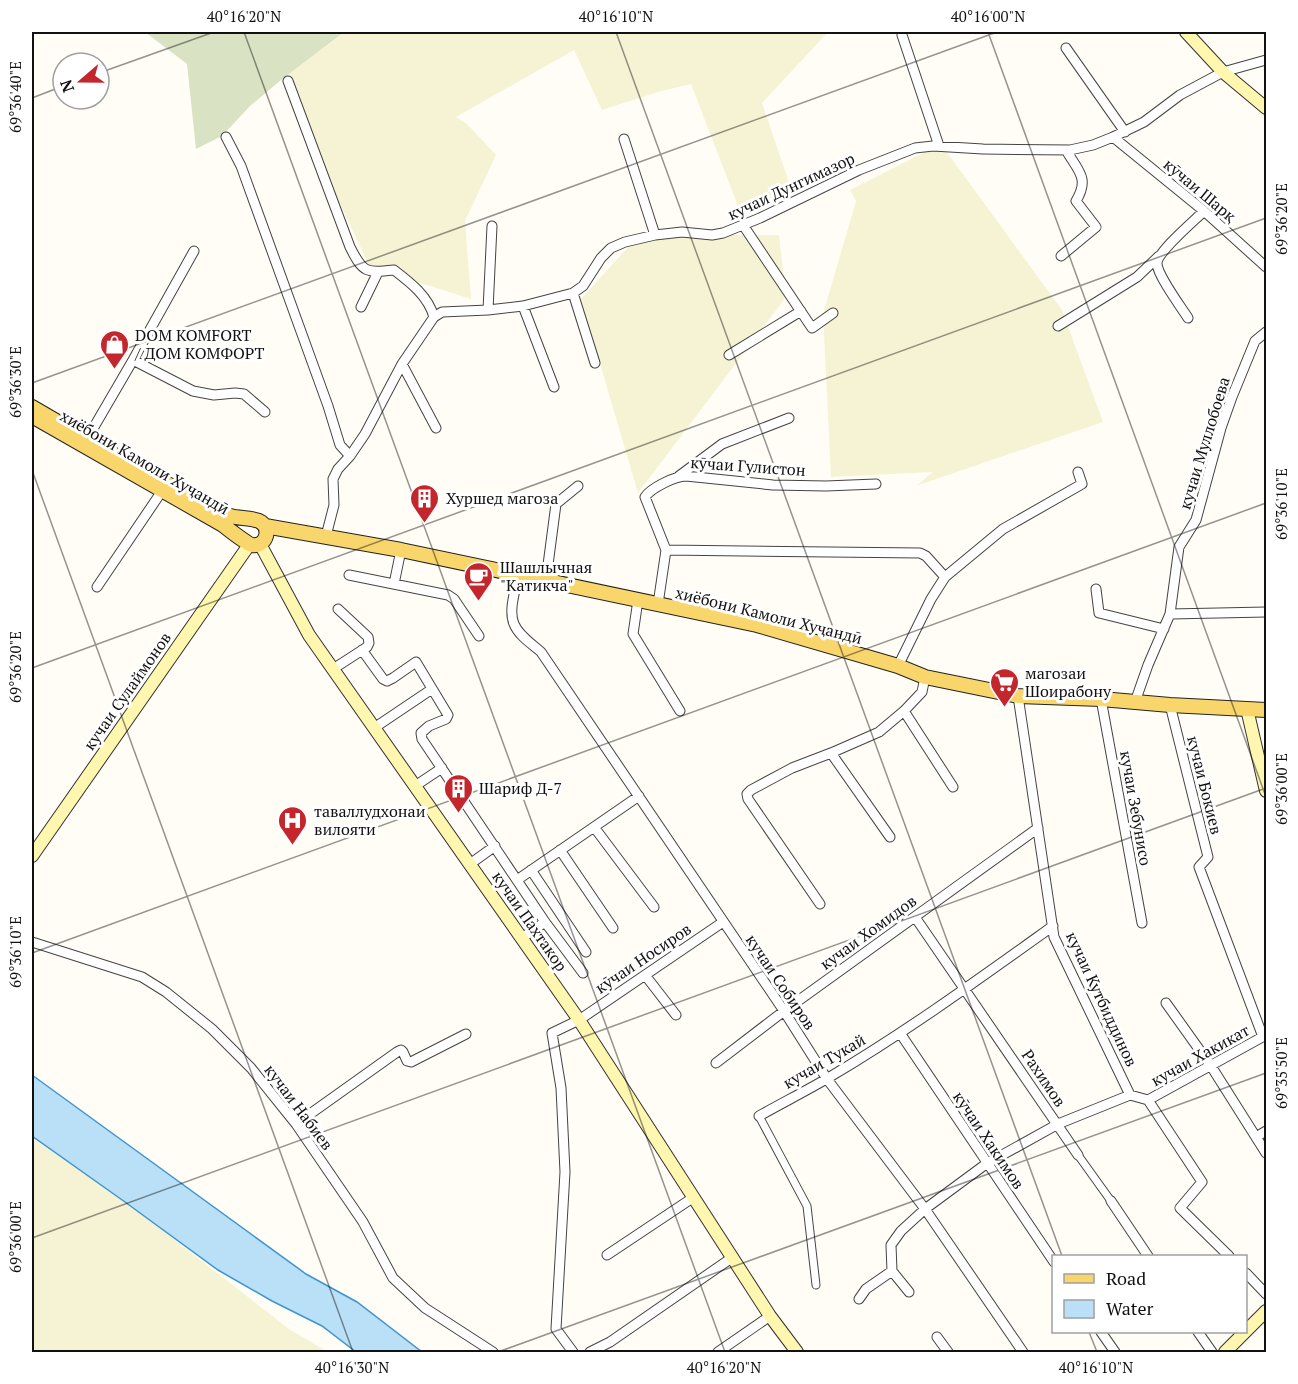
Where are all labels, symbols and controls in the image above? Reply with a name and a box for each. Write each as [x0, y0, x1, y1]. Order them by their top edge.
text: 40°16'20"N [207, 6, 281, 26]
text: 40°16'10"N [579, 6, 653, 26]
text: 40°16'00"N [951, 6, 1025, 26]
north arrow [51, 51, 111, 111]
text: 69°36'40"E [5, 61, 25, 133]
text: N [54, 77, 79, 96]
street label: кучаи Дунгимазор [724, 147, 858, 225]
street label: кӯчаи Шарқ [1159, 153, 1241, 227]
text: 69°36'20"E [1271, 183, 1291, 255]
place label: DOM KOMFORT / ДОМ КОМФОРТ [134, 324, 264, 364]
shop icon: DOM KOMFORT / ДОМ КОМФОРТ [98, 328, 130, 370]
text: 69°36'30"E [5, 346, 25, 418]
street label: кучаи Муллобоева [1173, 374, 1235, 512]
street label: хиёбони Камоли Хуҷандӣ [56, 405, 234, 520]
street label: кӯчаи Гулистон [690, 451, 807, 481]
text: 69°36'10"E [1271, 468, 1291, 540]
building icon: Хуршед магоза [409, 482, 441, 524]
place label: Хуршед магоза [446, 487, 558, 509]
place label: Шашлычная "Катикча" [500, 556, 592, 596]
cafe icon: Шашлычная "Катикча" [463, 560, 495, 602]
street label: хиёбони Камоли Хуҷандӣ [673, 581, 865, 649]
street label: кучаи Сулаймонов [78, 628, 176, 754]
text: 69°36'20"E [5, 631, 25, 703]
place label: магозаи Шоирабону [1025, 662, 1112, 702]
supermarket icon: магозаи Шоирабону [988, 666, 1020, 708]
street label: кучаи Бокиев [1182, 733, 1228, 837]
street label: кучаи Зебунисо [1115, 749, 1157, 867]
text: 69°36'00"E [1271, 753, 1291, 825]
building icon: Шариф Д-7 [442, 772, 474, 814]
place label: Шариф Д-7 [479, 777, 562, 799]
place label: таваллудхонаи вилояти [314, 800, 426, 840]
hospital icon: таваллудхонаи вилояти [277, 804, 309, 846]
street label: кучаи Пахтакор [487, 867, 573, 975]
street label: кучаи Хомидов [815, 889, 921, 975]
text: 69°36'10"E [5, 916, 25, 988]
street label: кӯчаи Носиров [591, 918, 695, 998]
street label: кучаи Кутбиддинов [1061, 928, 1143, 1070]
street label: кучаи Собиров [741, 930, 821, 1034]
street label: кучаи Хакикат [1147, 1019, 1253, 1091]
street label: кучаи Тукай [779, 1028, 870, 1094]
text: 69°35'50"E [1271, 1037, 1291, 1109]
street label: Рахимов [1017, 1045, 1071, 1111]
street label: кучаи Набиев [259, 1060, 339, 1154]
street label: кӯчаи Хакимов [948, 1087, 1030, 1193]
text: 69°36'00"E [5, 1201, 25, 1273]
legend [1052, 1255, 1247, 1333]
text: Road [1106, 1266, 1146, 1290]
text: Water [1106, 1296, 1153, 1320]
text: 40°16'30"N [315, 1357, 389, 1377]
text: 40°16'20"N [687, 1357, 761, 1377]
text: 40°16'10"N [1059, 1357, 1133, 1377]

